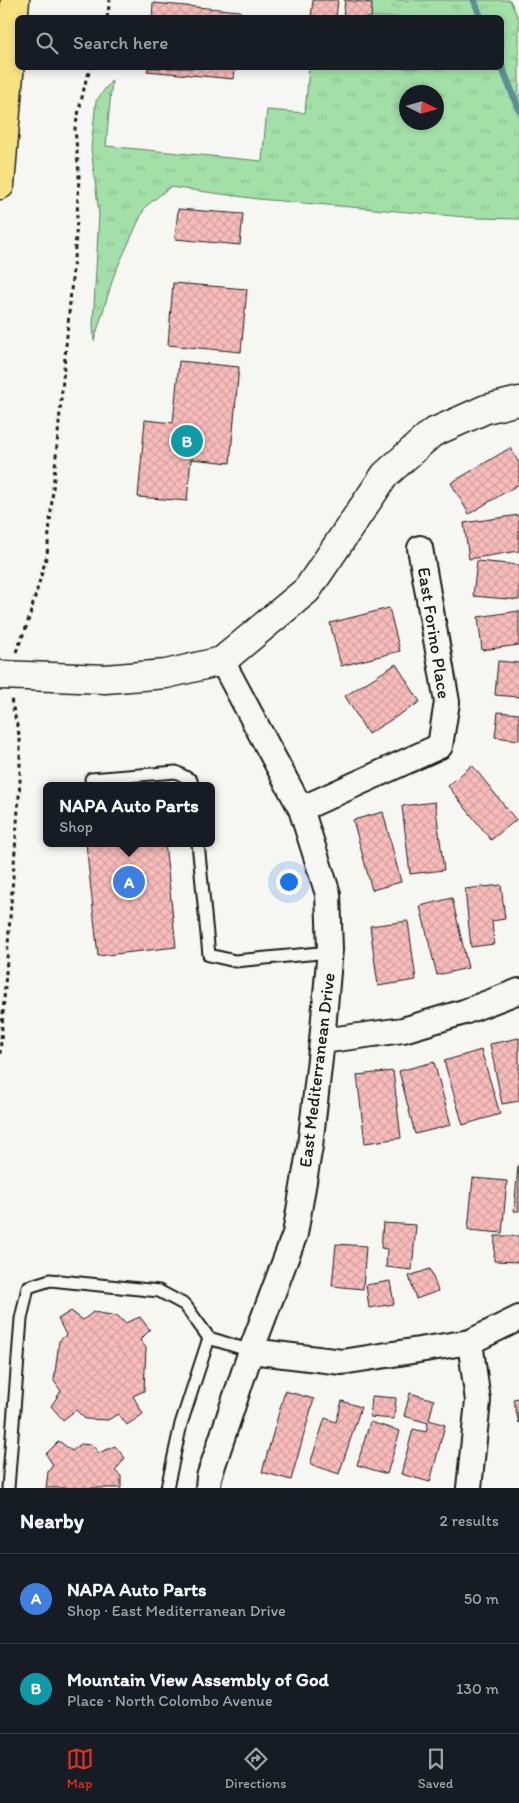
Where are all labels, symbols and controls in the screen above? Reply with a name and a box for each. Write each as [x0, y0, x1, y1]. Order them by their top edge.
search box [15, 15, 504, 70]
icon: search [33, 29, 61, 57]
text: Search here [73, 31, 168, 54]
north arrow [399, 85, 444, 130]
pin: B [171, 422, 203, 460]
street label: East Forino Place [413, 566, 455, 700]
popup [43, 782, 215, 847]
text: NAPA Auto Parts [59, 794, 199, 817]
text: Shop [59, 817, 93, 836]
pin: A [113, 863, 145, 901]
your location [276, 869, 302, 895]
street label: East Mediterranean Drive [294, 971, 340, 1169]
text: Nearby [20, 1508, 84, 1533]
text: 2 results [439, 1511, 499, 1530]
text: NAPA Auto Parts [67, 1578, 206, 1601]
text: A [31, 1589, 41, 1608]
text: 50 m [464, 1589, 499, 1608]
text: Shop · East Mediterranean Drive [67, 1601, 286, 1620]
text: Mountain View Assembly of God [67, 1668, 329, 1691]
text: B [31, 1679, 41, 1698]
text: 130 m [456, 1679, 499, 1698]
text: Place · North Colombo Avenue [67, 1691, 273, 1710]
tab: Map [66, 1745, 94, 1792]
tab: Directions [225, 1745, 286, 1792]
tab: Saved [418, 1745, 453, 1792]

